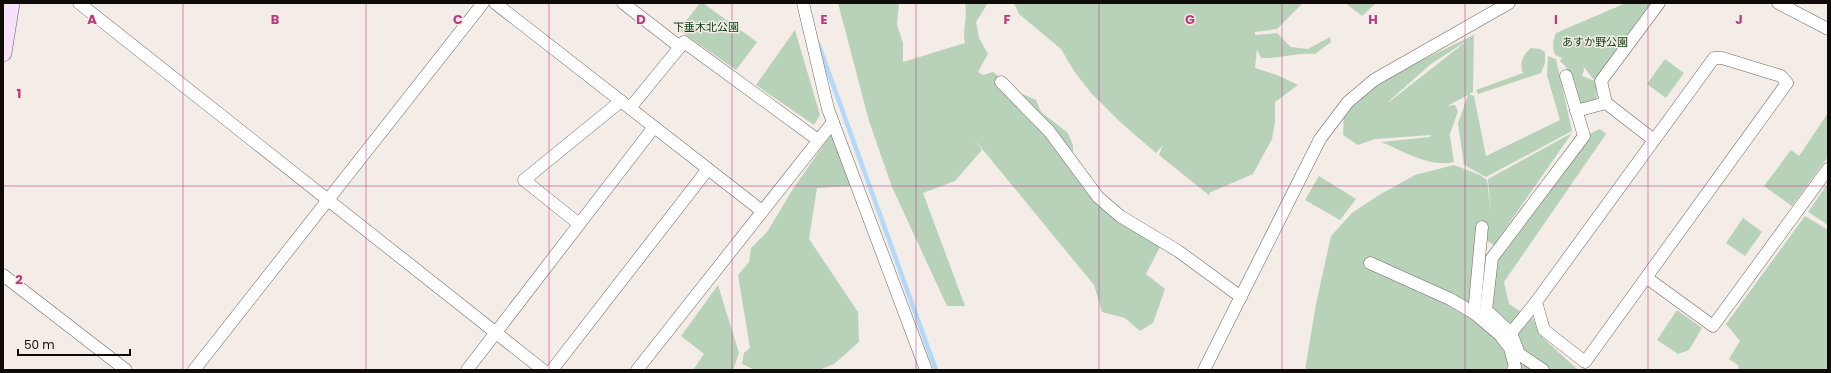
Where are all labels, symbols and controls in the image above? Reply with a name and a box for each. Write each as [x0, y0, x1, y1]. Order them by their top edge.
text: A [87, 10, 97, 29]
text: B [271, 10, 280, 29]
text: C [453, 10, 463, 29]
text: D [636, 10, 646, 29]
text: E [820, 10, 828, 29]
text: F [1003, 10, 1011, 29]
text: G [1185, 10, 1195, 29]
text: H [1368, 10, 1378, 29]
text: I [1554, 10, 1558, 29]
text: J [1735, 10, 1743, 29]
park label: 下垂木北公園 [673, 19, 739, 35]
park label: あすか野公園 [1562, 34, 1628, 50]
text: 1 [17, 84, 21, 103]
text: 2 [15, 270, 23, 289]
scale bar [18, 331, 130, 357]
text: 50 m [24, 336, 55, 353]

